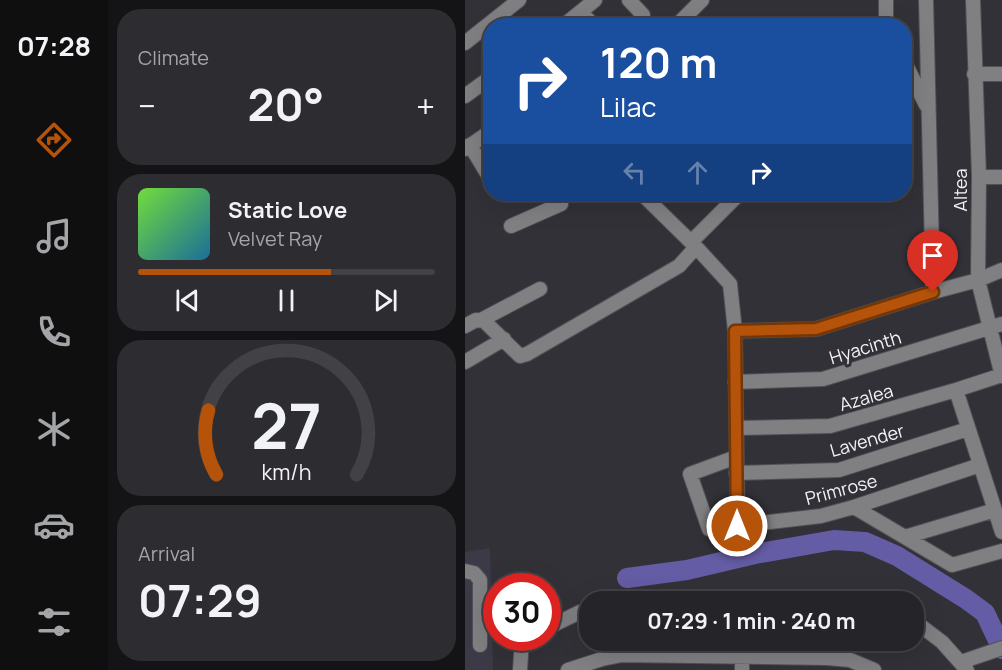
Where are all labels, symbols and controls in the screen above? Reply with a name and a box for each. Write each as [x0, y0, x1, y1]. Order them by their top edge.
text: 07:28 [17, 27, 91, 64]
text: 120 m [600, 33, 717, 91]
icon: right [501, 42, 579, 120]
text: Climate [138, 44, 209, 71]
text: 20° [248, 73, 324, 135]
text: − [138, 83, 156, 128]
text: + [416, 83, 435, 128]
text: Lilac [600, 88, 656, 125]
icon: directions [33, 119, 75, 161]
icon: left [618, 156, 651, 189]
icon: ahead [681, 156, 714, 189]
icon: right [744, 156, 777, 189]
street label: Altea [948, 169, 972, 211]
text: Static Love [228, 195, 347, 225]
icon: music [33, 215, 75, 257]
text: Velvet Ray [228, 225, 322, 252]
pin [907, 230, 958, 292]
icon: arrive [916, 239, 949, 272]
icon: previous [171, 284, 204, 317]
icon: pause [270, 284, 303, 317]
icon: next [369, 284, 402, 317]
icon: phone [33, 311, 75, 353]
street label: Hyacinth [826, 325, 904, 369]
street label: Azalea [836, 378, 896, 416]
text: 27 [251, 382, 322, 468]
icon: climate [33, 408, 75, 450]
street label: Lavender [827, 418, 907, 462]
text: km/h [262, 457, 311, 486]
street label: Primrose [802, 468, 880, 510]
position arrow [705, 494, 769, 558]
icon: car [33, 504, 75, 546]
text: Arrival [138, 540, 195, 567]
text: 07:29 [138, 569, 262, 631]
speed limit sign: 30 [483, 573, 561, 651]
icon: filters [33, 601, 75, 643]
text: 07:29 · 1 min · 240 m [647, 606, 856, 636]

